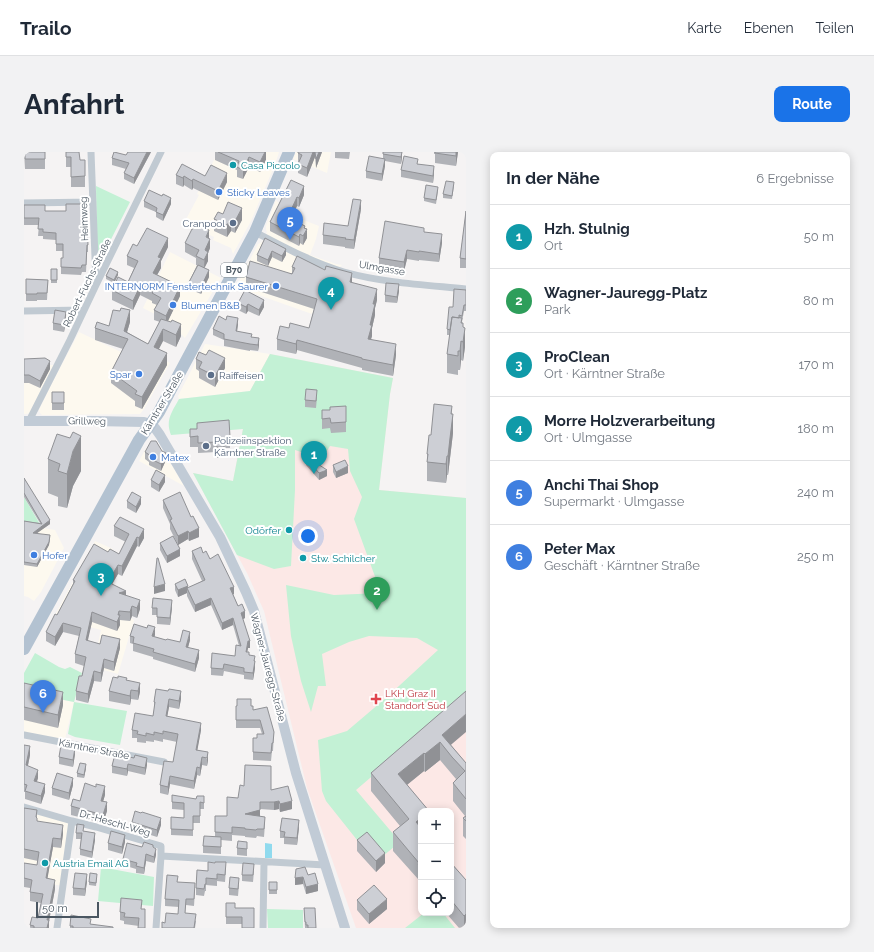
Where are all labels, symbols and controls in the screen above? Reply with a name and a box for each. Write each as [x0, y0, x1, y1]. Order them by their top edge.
text: Trailo [20, 17, 71, 39]
text: Karte [687, 20, 722, 36]
text: Ebenen [744, 20, 794, 36]
text: Teilen [816, 20, 854, 36]
button: Route [774, 86, 850, 122]
text: Anfahrt [24, 88, 125, 121]
marker: Casa Piccolo [228, 160, 238, 170]
place label: Casa Piccolo [241, 160, 300, 171]
text: In der Nähe [506, 168, 600, 188]
text: 6 Ergebnisse [756, 171, 834, 186]
marker: Sticky Leaves [214, 187, 224, 197]
place label: Sticky Leaves [227, 187, 290, 198]
street label: Heimweg [78, 197, 90, 241]
pin: 5 [277, 207, 303, 240]
place label: Cranpool [183, 218, 225, 229]
marker: Cranpool [228, 218, 238, 228]
text: Hzh. Stulnig [544, 220, 630, 238]
text: 1 [516, 229, 522, 244]
text: 50 m [804, 229, 834, 244]
street label: Robert-Fuchs-Straße [61, 237, 113, 329]
text: Ort [544, 238, 563, 253]
street label: Ulmgasse [358, 259, 406, 277]
road number: B70 [221, 263, 247, 277]
pin: 4 [318, 277, 344, 310]
place label: INTERNORM Fenstertechnik Saurer [105, 281, 268, 292]
marker: INTERNORM Fenstertechnik Saurer [271, 281, 281, 291]
text: Wagner-Jauregg-Platz [544, 284, 707, 302]
text: 2 [515, 293, 523, 308]
text: 80 m [803, 293, 834, 308]
marker: Blumen B&B [168, 300, 178, 310]
place label: Blumen B&B [181, 300, 240, 311]
text: Park [544, 302, 571, 317]
text: ProClean [544, 348, 610, 366]
text: 3 [515, 357, 523, 372]
text: 170 m [798, 357, 834, 372]
text: Ort · Kärntner Straße [544, 366, 665, 381]
place label: Spar [110, 369, 131, 380]
marker: Spar [134, 369, 144, 379]
street label: Kärntner Straße [139, 369, 185, 437]
marker: Raiffeisen [206, 370, 216, 380]
place label: Raiffeisen [219, 370, 263, 381]
text: Morre Holzverarbeitung [544, 412, 715, 430]
street label: Grillweg [68, 415, 106, 427]
text: 4 [515, 421, 523, 436]
text: 180 m [798, 421, 834, 436]
text: Ort · Ulmgasse [544, 430, 632, 445]
place label: Polizeiinspektion Kärntner Straße [214, 435, 291, 458]
marker: Polizeiinspektion Kärntner Straße [201, 441, 211, 451]
pin: 1 [301, 441, 327, 474]
marker: Matex [148, 452, 158, 462]
place label: Matex [161, 452, 189, 463]
text: Anchi Thai Shop [544, 476, 659, 494]
text: 5 [515, 485, 523, 500]
text: 240 m [797, 485, 834, 500]
text: Supermarkt · Ulmgasse [544, 494, 684, 509]
place label: Odörfer [245, 525, 281, 536]
marker: Odörfer [284, 525, 294, 535]
your location [298, 526, 318, 546]
text: Peter Max [544, 540, 615, 558]
text: 6 [515, 549, 523, 564]
text: 250 m [797, 549, 834, 564]
marker: Hofer [29, 550, 39, 560]
place label: Hofer [42, 550, 68, 561]
marker: Stw. Schilcher [298, 553, 308, 563]
place label: Stw. Schilcher [311, 553, 376, 564]
text: Geschäft · Kärntner Straße [544, 558, 700, 573]
pin: 3 [88, 563, 114, 596]
pin: 2 [364, 577, 390, 610]
street label: Wagner-Jauregg-Straße [248, 612, 288, 722]
pin: 6 [30, 680, 56, 713]
place label: LKH Graz II Standort Süd [385, 688, 445, 711]
marker: LKH Graz II Standort Süd [370, 693, 382, 705]
street label: Kärntner Straße [58, 737, 130, 761]
street label: Dr.-Heschl-Weg [78, 808, 152, 838]
map controls [418, 808, 454, 916]
button: + [418, 808, 454, 844]
button: − [418, 844, 454, 880]
marker: Austria Email AG [40, 858, 50, 868]
place label: Austria Email AG [53, 858, 129, 869]
button: locate [418, 880, 454, 916]
scale bar [36, 900, 99, 919]
text: 50 m [42, 902, 68, 915]

